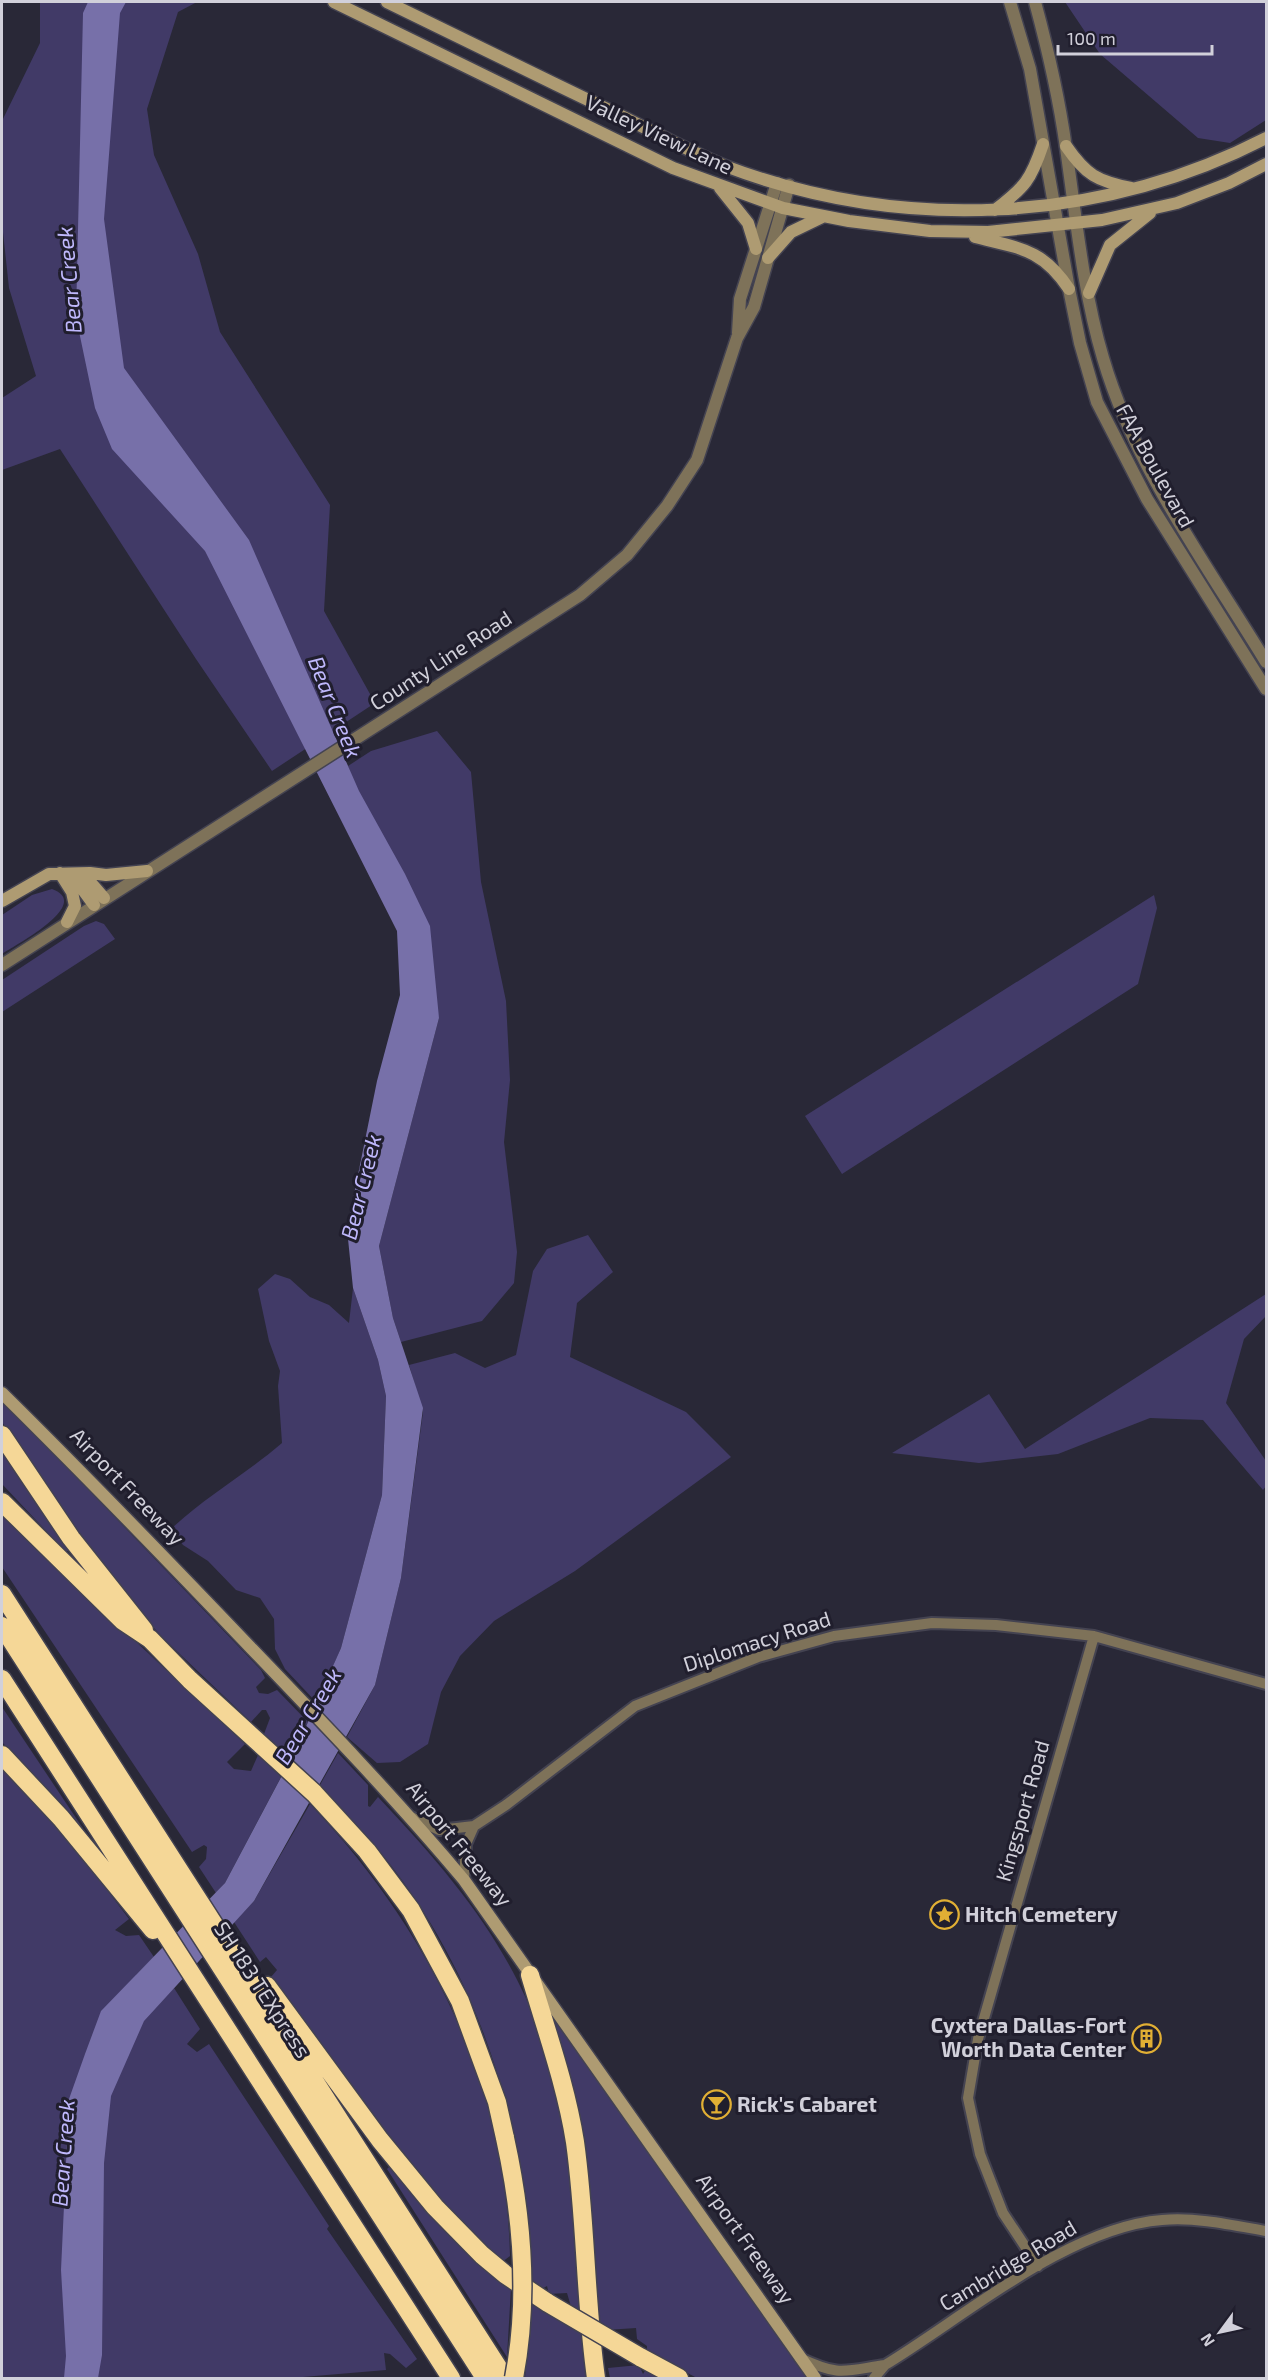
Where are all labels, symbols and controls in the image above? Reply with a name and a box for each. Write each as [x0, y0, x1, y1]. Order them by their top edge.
scale bar [1058, 18, 1212, 56]
text: 100 m [1067, 27, 1116, 49]
street label: Valley View Lane [582, 89, 737, 179]
water label: Bear Creek [50, 225, 86, 335]
street label: FAA Boulevard [1112, 399, 1201, 532]
street label: County Line Road [365, 605, 516, 715]
water label: Bear Creek [304, 652, 368, 761]
water label: Bear Creek [334, 1132, 386, 1242]
street label: Airport Freeway [66, 1422, 190, 1550]
street label: Diplomacy Road [680, 1605, 833, 1676]
water label: Bear Creek [268, 1663, 346, 1768]
street label: Kingsport Road [989, 1737, 1054, 1884]
street label: Airport Freeway [402, 1776, 518, 1911]
place icon: Hitch Cemetery [928, 1899, 960, 1931]
place label: Hitch Cemetery [965, 1901, 1118, 1927]
street label: SH 183 TEXpress [210, 1916, 317, 2062]
place label: Cyxtera Dallas-Fort Worth Data Center [931, 2012, 1126, 2061]
building icon: Cyxtera Dallas-Fort Worth Data Center [1131, 2022, 1163, 2054]
bar icon: Rick's Cabaret [700, 2089, 732, 2121]
place label: Rick's Cabaret [737, 2091, 877, 2116]
water label: Bear Creek [45, 2098, 79, 2207]
street label: Airport Freeway [692, 2168, 800, 2308]
street label: Cambridge Road [934, 2214, 1080, 2315]
north arrow [1190, 2302, 1250, 2362]
text: N [1196, 2330, 1218, 2350]

